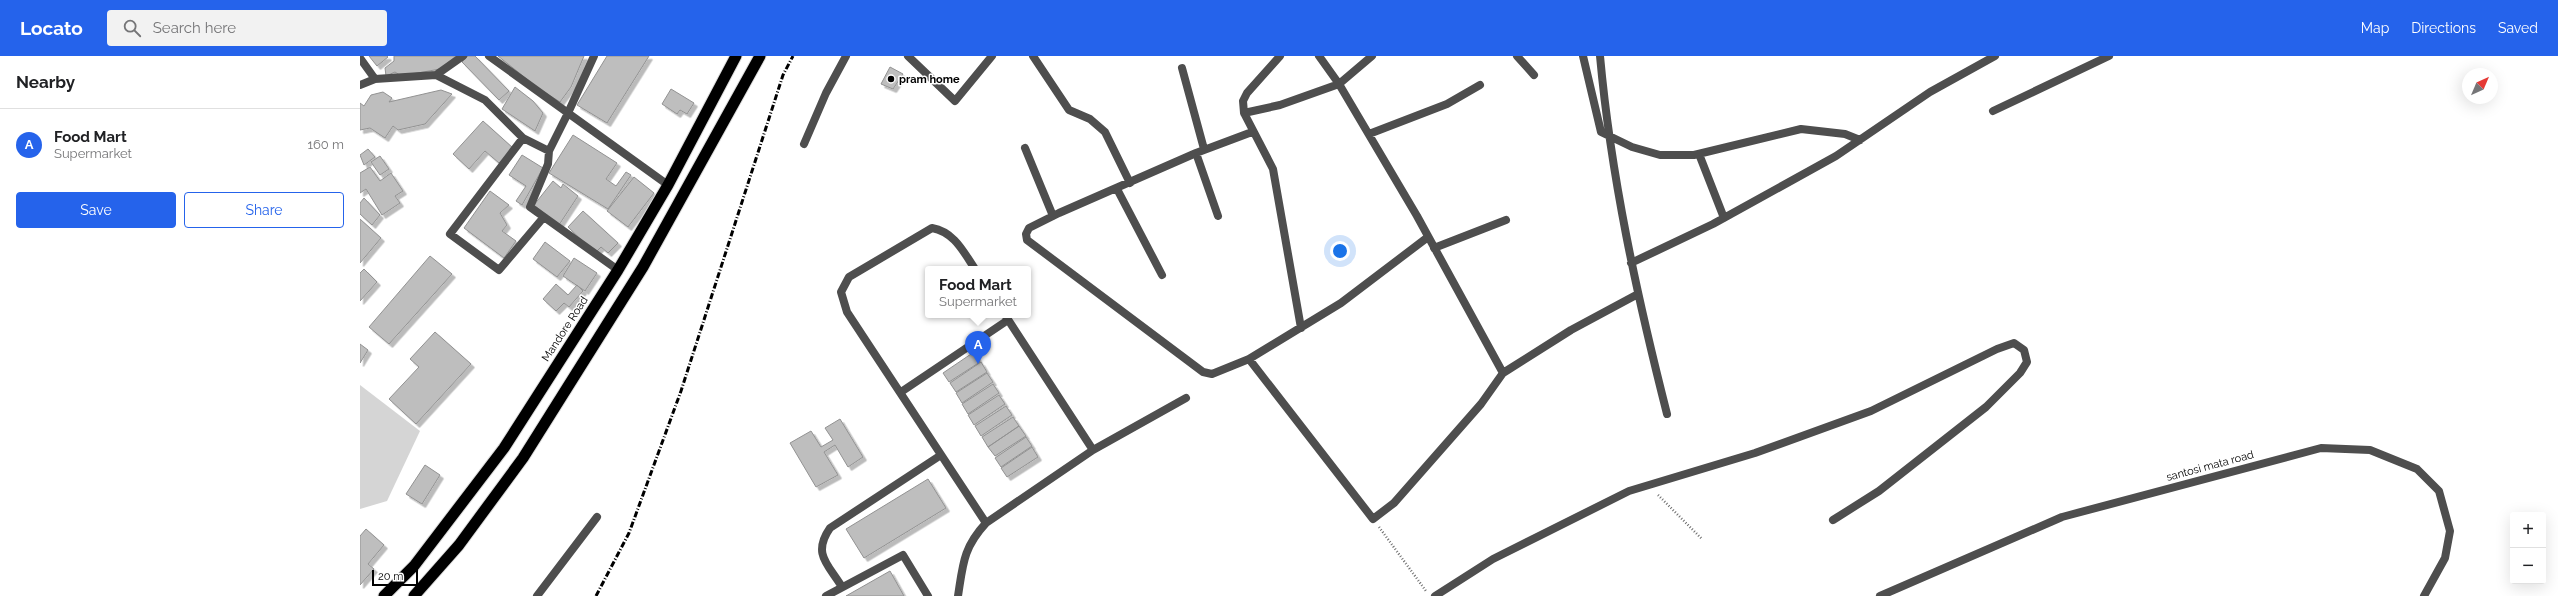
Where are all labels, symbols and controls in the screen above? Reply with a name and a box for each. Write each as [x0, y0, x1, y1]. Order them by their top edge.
search box [107, 10, 387, 46]
text: Locato [20, 17, 83, 39]
icon: search [121, 17, 143, 39]
text: Search here [153, 19, 236, 37]
text: Map [2361, 20, 2389, 36]
text: Directions [2411, 20, 2476, 36]
text: Saved [2498, 20, 2538, 36]
north arrow [2462, 68, 2498, 104]
text: Nearby [16, 72, 75, 92]
place label: pram home [899, 73, 960, 86]
marker: pram home [886, 74, 896, 84]
text: Food Mart [54, 128, 127, 146]
text: A [25, 137, 33, 152]
text: 160 m [307, 137, 344, 152]
text: Supermarket [54, 146, 132, 161]
button: Save [16, 192, 176, 228]
button: Share [184, 192, 344, 228]
your location [1330, 241, 1350, 261]
popup [925, 266, 1031, 318]
text: Food Mart [939, 276, 1012, 294]
street label: Mandore Road [539, 294, 591, 364]
text: Supermarket [939, 294, 1017, 309]
pin: A [965, 331, 991, 364]
street label: santosi mata road [2165, 448, 2255, 484]
map controls [2510, 512, 2546, 584]
button: + [2510, 512, 2546, 548]
button: − [2510, 548, 2546, 584]
scale bar [372, 568, 418, 587]
text: 20 m [378, 570, 403, 583]

